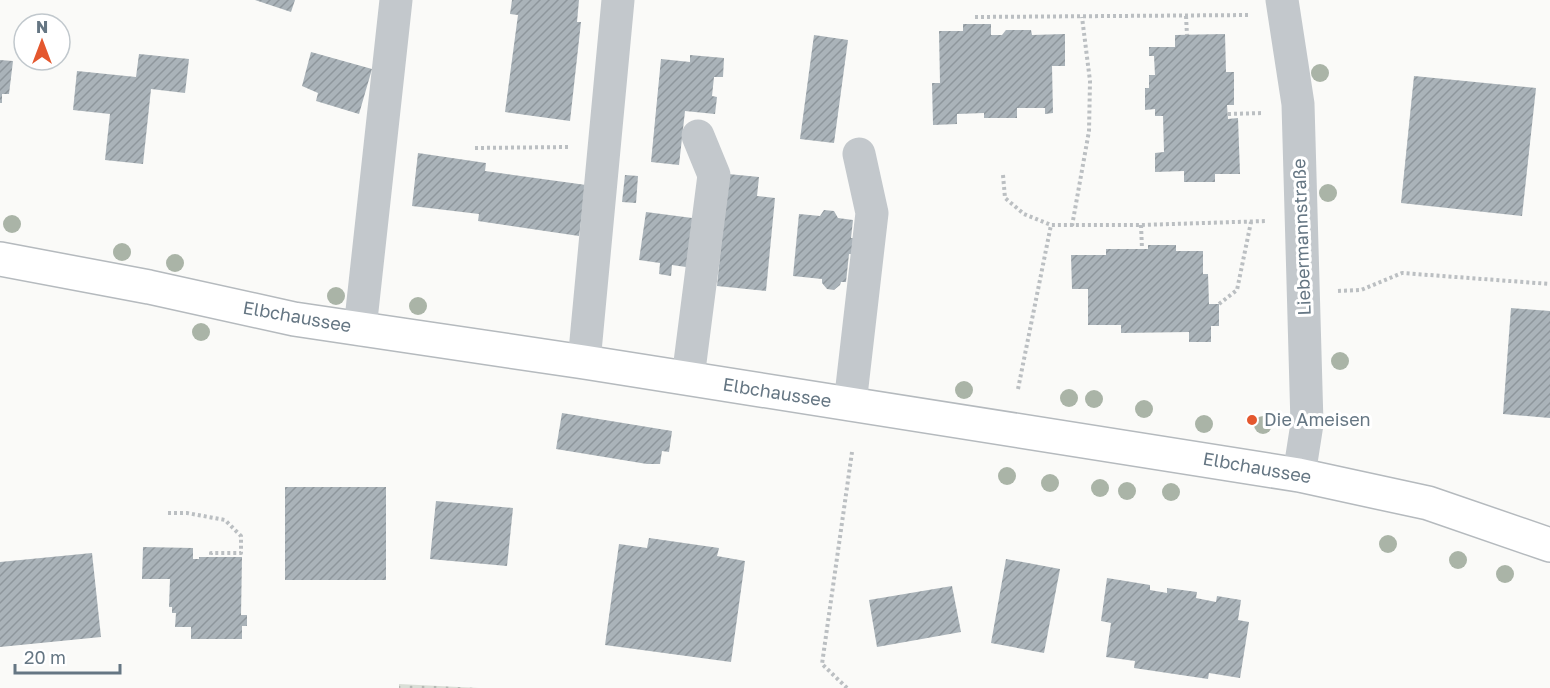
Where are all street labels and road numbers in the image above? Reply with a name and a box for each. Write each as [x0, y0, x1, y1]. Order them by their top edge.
street label: Liebermannstraße [1287, 158, 1315, 316]
street label: Elbchaussee [241, 296, 353, 336]
street label: Elbchaussee [721, 373, 833, 411]
street label: Elbchaussee [1201, 447, 1313, 487]

